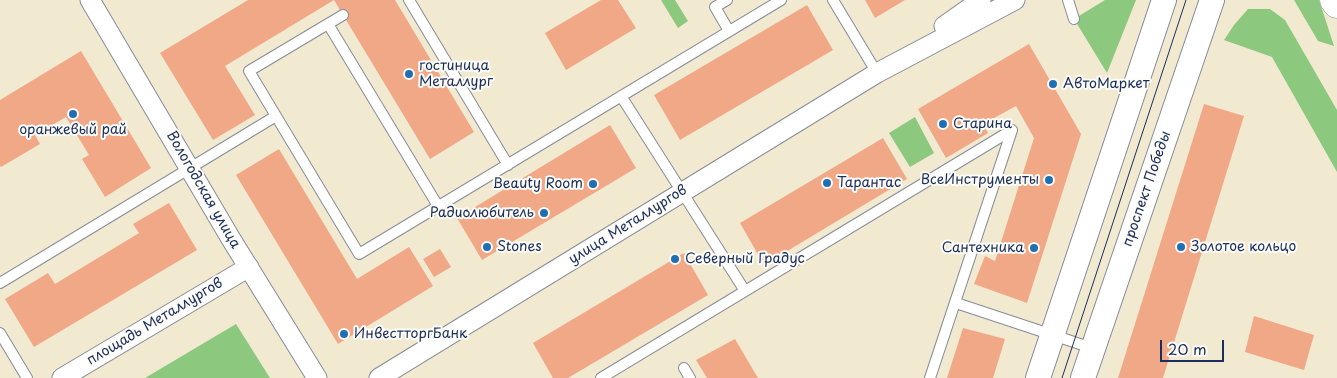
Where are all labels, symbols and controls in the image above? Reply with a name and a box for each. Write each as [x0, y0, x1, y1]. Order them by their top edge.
place label: гостиница Металлург [419, 58, 493, 90]
marker: гостиница Металлург [403, 68, 415, 80]
place label: АвтоМаркет [1063, 76, 1150, 92]
marker: АвтоМаркет [1047, 78, 1059, 90]
marker: оранжевый рай [67, 108, 79, 120]
place label: Старина [953, 116, 1012, 132]
marker: Старина [937, 118, 949, 130]
place label: оранжевый рай [19, 122, 127, 138]
street label: Вологодская улица [162, 128, 244, 252]
street label: проспект Победы [1119, 129, 1175, 249]
place label: ВсеИнструменты [921, 172, 1039, 188]
marker: ВсеИнструменты [1043, 174, 1055, 186]
place label: Тарантас [837, 175, 901, 191]
place label: Beauty Room [492, 176, 583, 192]
marker: Тарантас [821, 177, 833, 189]
marker: Beauty Room [587, 178, 599, 190]
street label: улица Металлургов [566, 182, 690, 268]
place label: Радиолюбитель [430, 205, 534, 221]
marker: Радиолюбитель [538, 207, 550, 219]
place label: Stones [497, 239, 542, 255]
place label: Золотое кольцо [1191, 239, 1296, 255]
place label: Сантехника [942, 240, 1024, 256]
marker: Stones [481, 241, 493, 253]
marker: Золотое кольцо [1175, 241, 1187, 253]
marker: Сантехника [1028, 242, 1040, 254]
place label: Северный Градус [685, 251, 805, 267]
marker: Северный Градус [669, 253, 681, 265]
street label: площадь Металлургов [84, 275, 226, 369]
place label: ИнвестторгБанк [354, 326, 467, 342]
marker: ИнвестторгБанк [338, 328, 350, 340]
scale bar [1162, 330, 1226, 362]
text: 20 m [1168, 337, 1207, 360]

